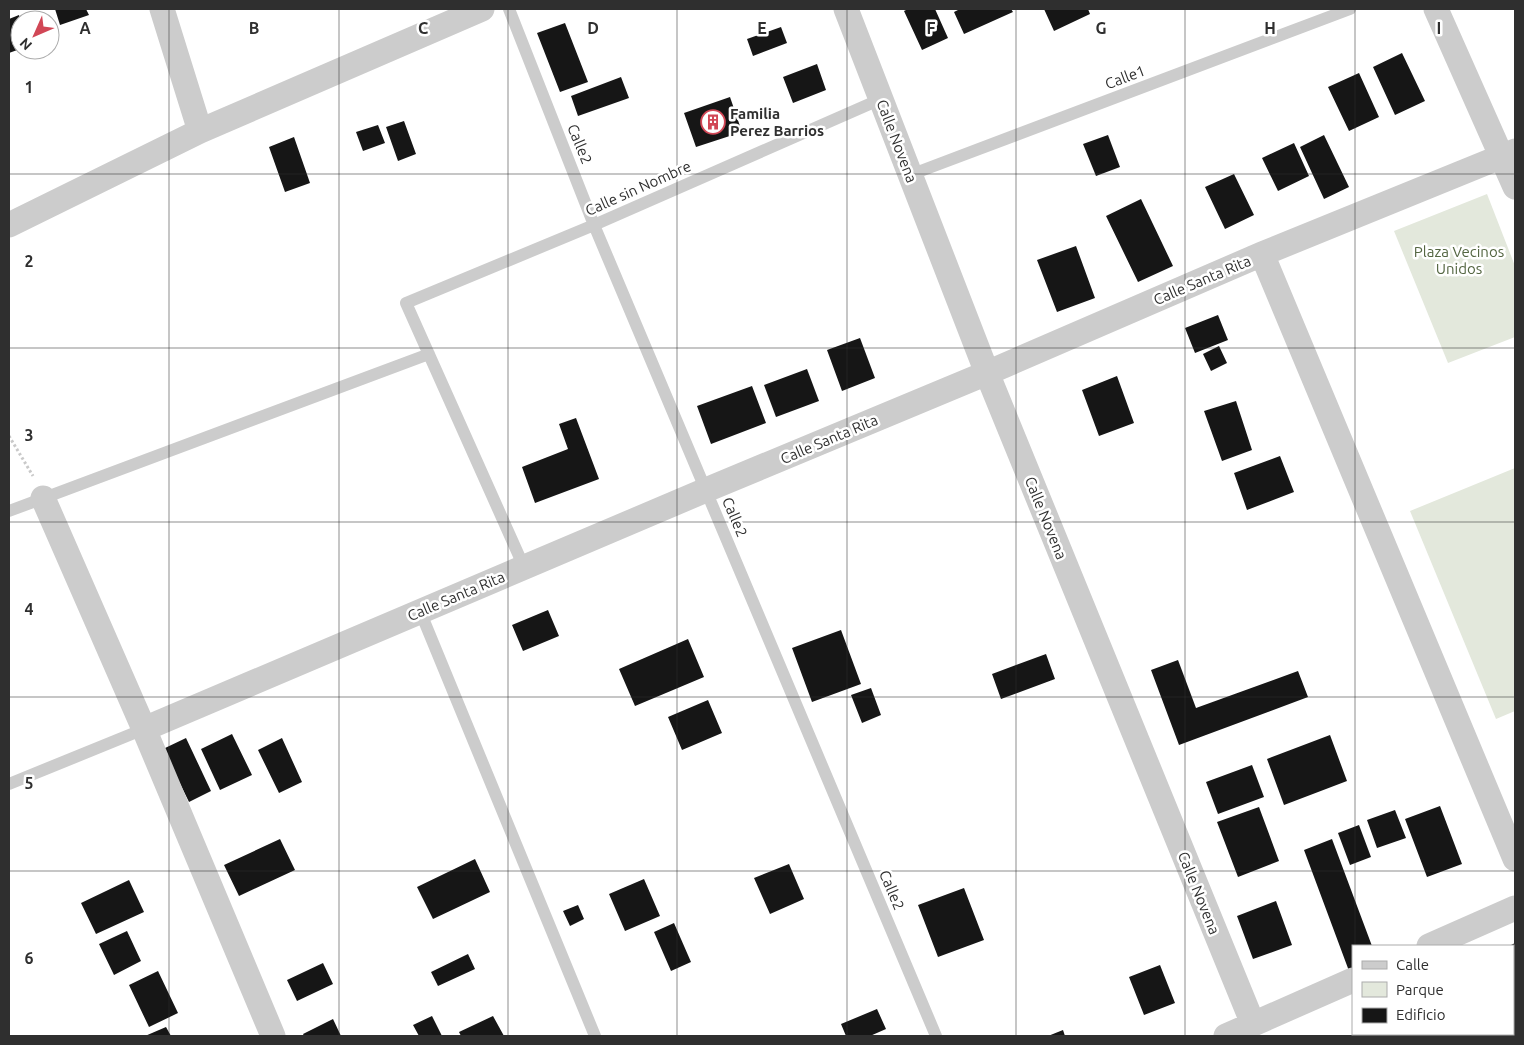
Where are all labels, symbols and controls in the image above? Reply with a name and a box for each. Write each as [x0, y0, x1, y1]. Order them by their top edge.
north arrow [10, 10, 60, 60]
text: A [79, 19, 91, 37]
text: B [249, 19, 259, 37]
text: C [418, 19, 428, 37]
text: D [587, 19, 599, 37]
text: E [757, 19, 767, 37]
text: F [927, 19, 936, 37]
text: G [1095, 19, 1107, 37]
text: H [1264, 19, 1276, 37]
text: I [1437, 19, 1441, 37]
text: N [16, 35, 35, 54]
street label: Calle1 [1103, 62, 1147, 92]
text: 1 [24, 78, 34, 96]
street label: Calle Novena [873, 97, 921, 185]
place label: Familia Perez Barrios [730, 105, 824, 139]
building icon: Familia Perez Barrios [700, 109, 726, 135]
street label: Calle2 [564, 122, 596, 166]
street label: Calle sin Nombre [583, 157, 693, 219]
park label: Plaza Vecinos Unidos [1414, 243, 1504, 277]
text: 2 [24, 252, 34, 270]
street label: Calle Santa Rita [1151, 252, 1253, 308]
street label: Calle Santa Rita [778, 411, 880, 467]
text: 3 [24, 426, 34, 444]
street label: Calle Novena [1022, 474, 1070, 562]
street label: Calle2 [719, 495, 751, 539]
street label: Calle Santa Rita [405, 568, 507, 624]
text: 4 [24, 600, 34, 618]
text: 5 [24, 774, 34, 792]
street label: Calle Novena [1175, 849, 1223, 937]
street label: Calle2 [876, 868, 908, 912]
legend [1352, 945, 1514, 1035]
text: 6 [24, 949, 34, 967]
text: Calle [1396, 956, 1429, 973]
text: Parque [1396, 981, 1444, 998]
text: Edificio [1396, 1006, 1445, 1023]

